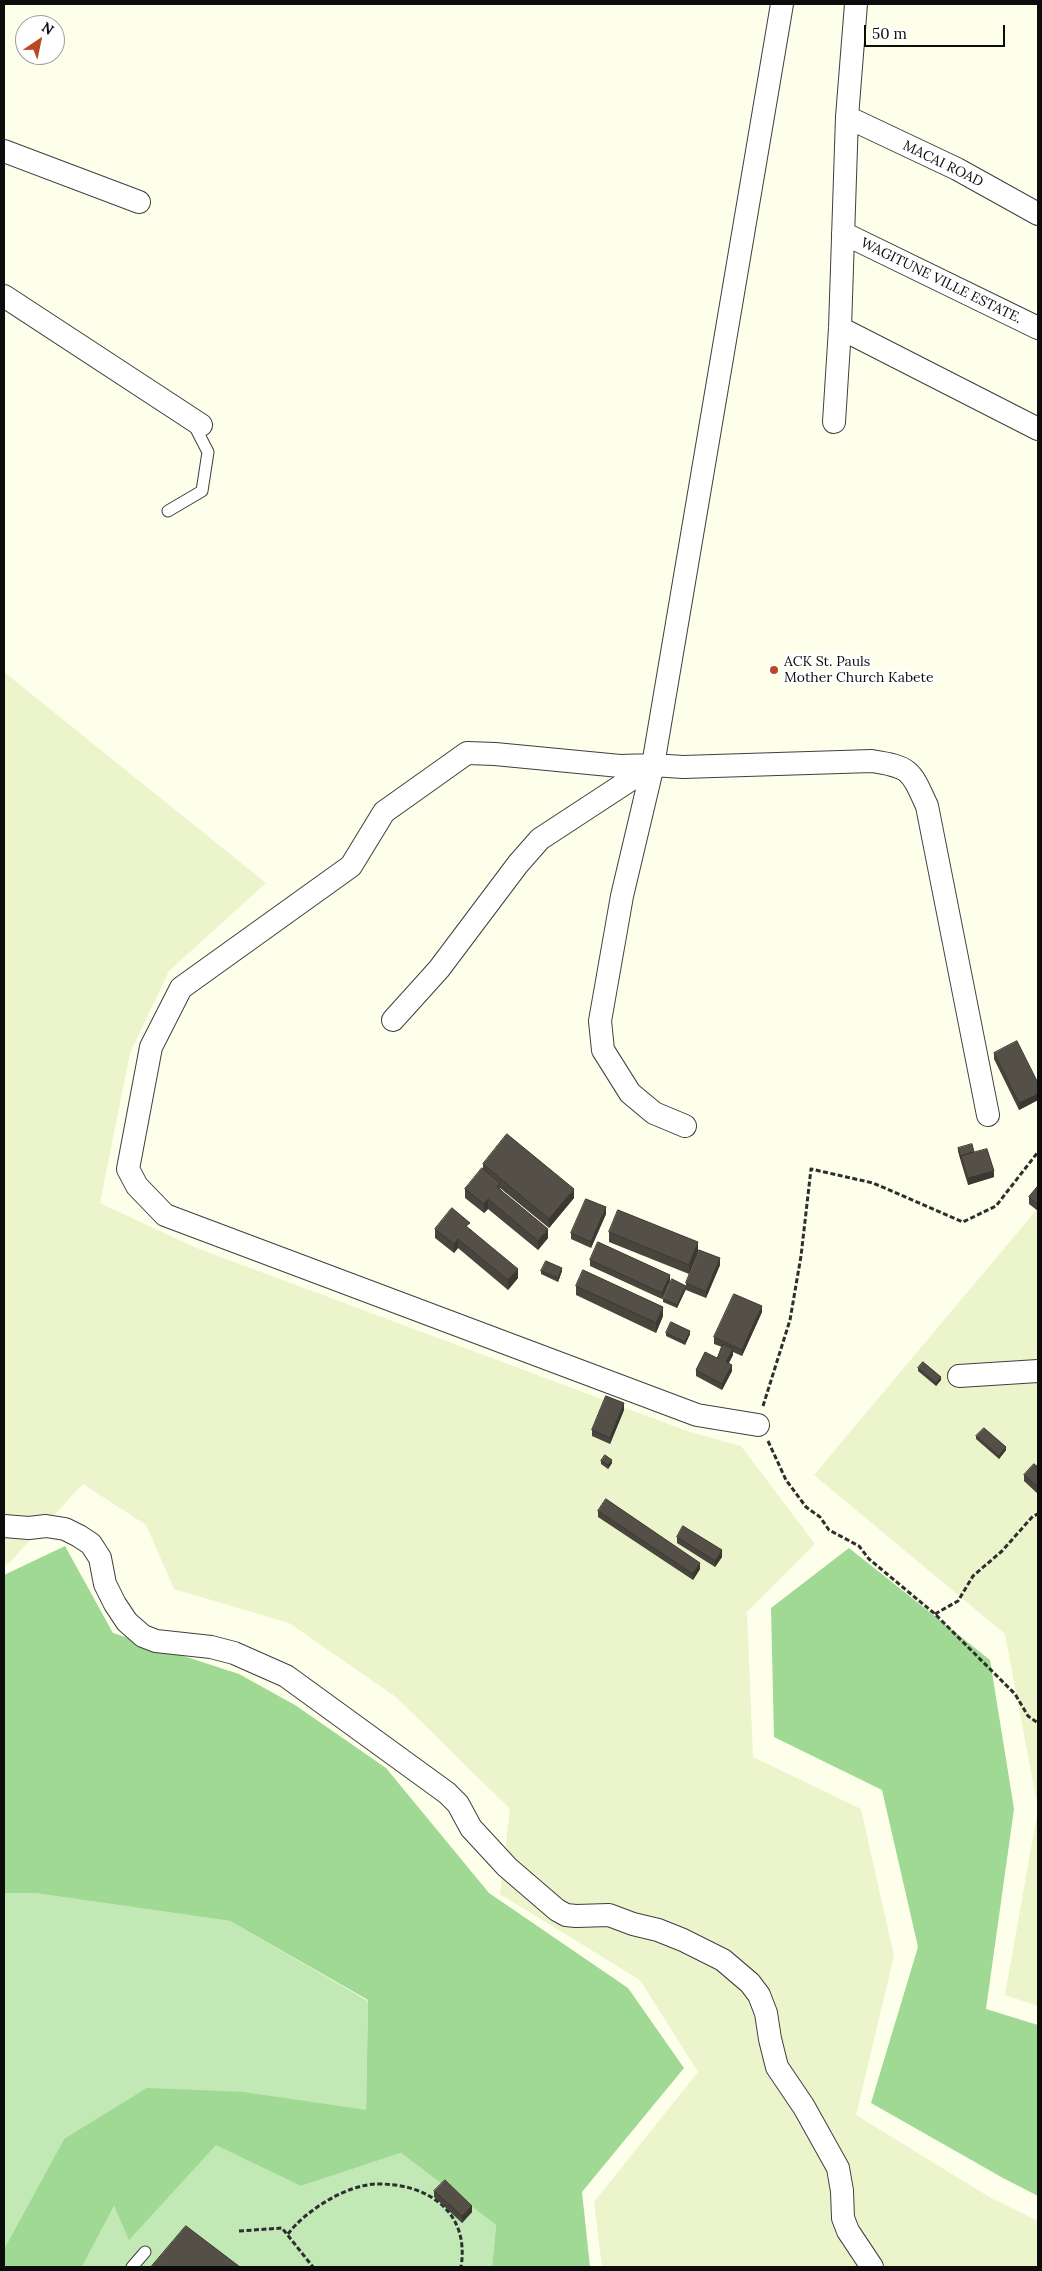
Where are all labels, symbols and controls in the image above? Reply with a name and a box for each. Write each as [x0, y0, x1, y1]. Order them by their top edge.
north arrow [15, 15, 65, 65]
scale bar [867, 15, 1008, 47]
text: N [38, 18, 57, 39]
text: 50 m [872, 24, 907, 43]
street label: MACAI ROAD [900, 137, 986, 191]
street label: WAGITUNE VILLE ESTATE. [858, 235, 1024, 327]
place label: ACK St. Pauls Mother Church Kabete [784, 654, 934, 686]
marker: ACK St. Pauls Mother Church Kabete [768, 664, 780, 676]

